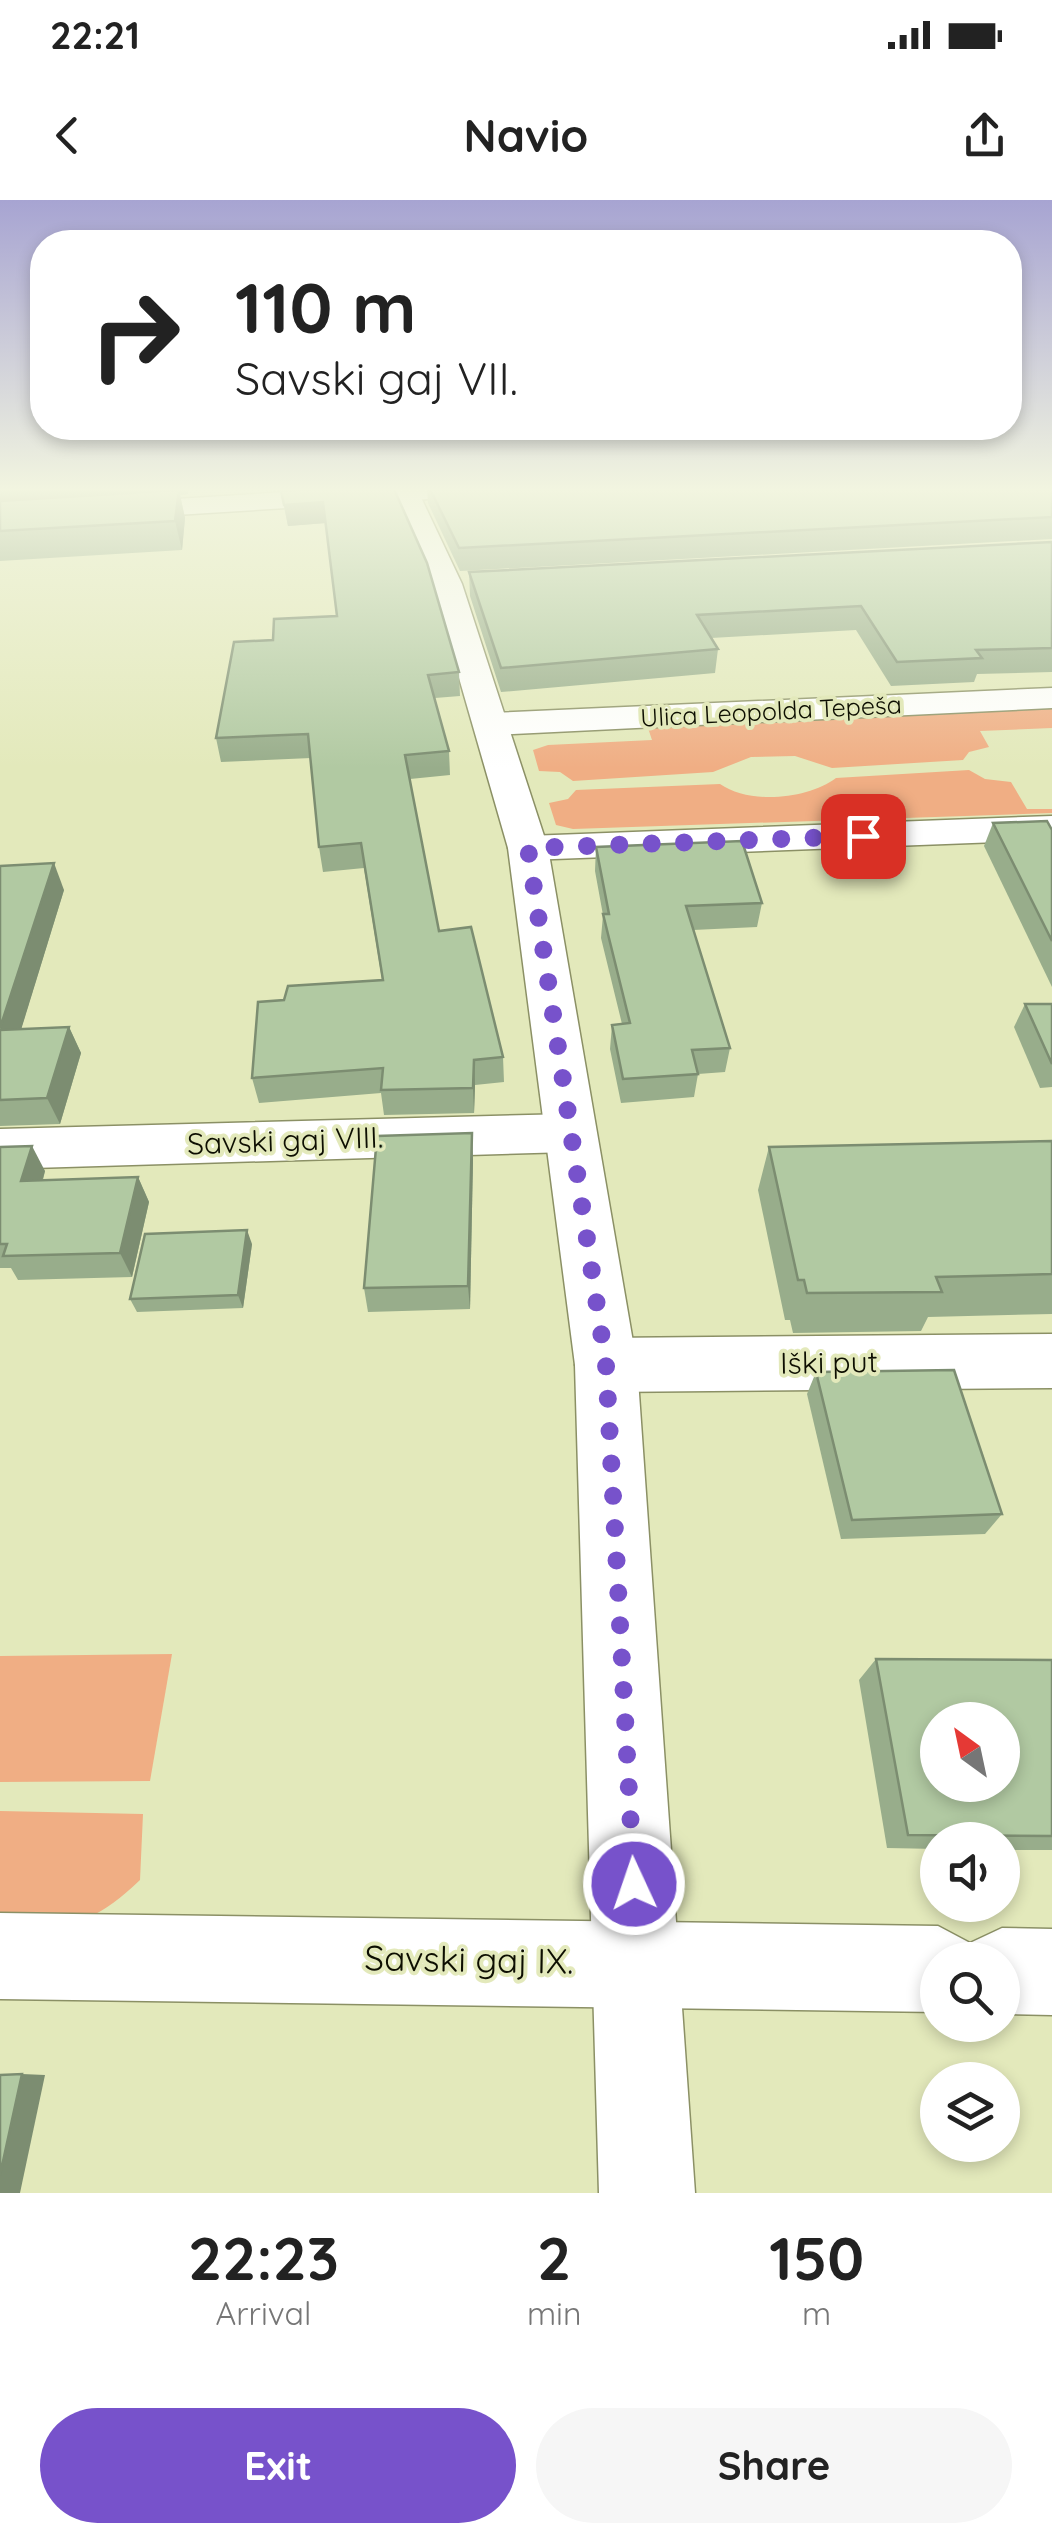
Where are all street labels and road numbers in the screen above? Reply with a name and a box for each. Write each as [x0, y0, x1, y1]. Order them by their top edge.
street label: Ulica Leopolda Tepeša [640, 688, 902, 733]
street label: Savski gaj VIII. [186, 1118, 384, 1162]
street label: Iški put [780, 1342, 878, 1382]
street label: Savski gaj IX. [364, 1935, 574, 1983]

